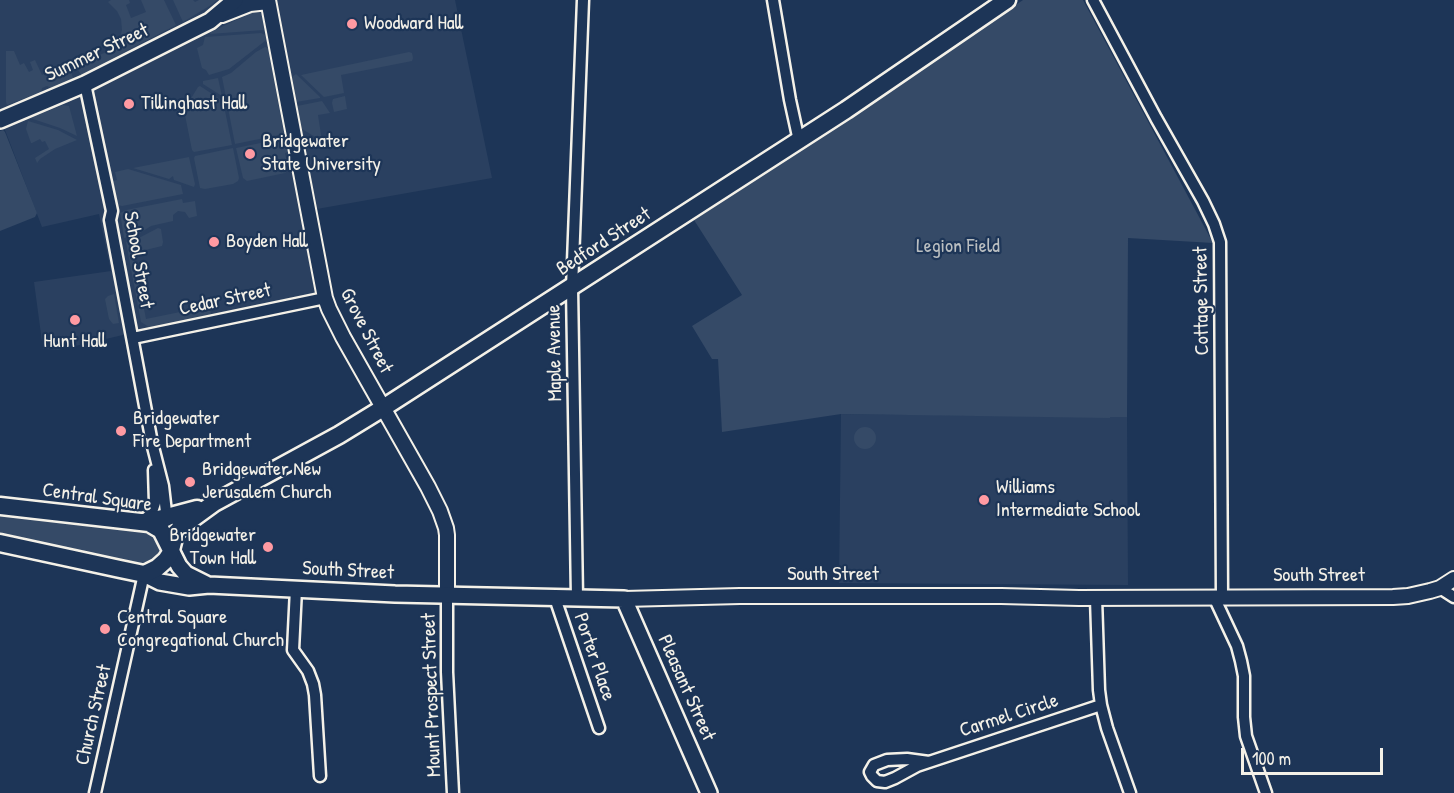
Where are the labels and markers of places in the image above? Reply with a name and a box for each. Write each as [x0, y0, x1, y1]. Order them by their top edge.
place label: Woodward Hall [364, 12, 463, 36]
marker: Woodward Hall [345, 17, 359, 31]
place label: Tillinghast Hall [141, 92, 247, 116]
marker: Tillinghast Hall [122, 97, 136, 111]
place label: Bridgewater State University [262, 130, 381, 177]
marker: Bridgewater State University [243, 147, 257, 161]
place label: Boyden Hall [226, 230, 308, 254]
marker: Boyden Hall [207, 235, 221, 249]
marker: Hunt Hall [68, 313, 82, 327]
place label: Hunt Hall [43, 330, 107, 354]
place label: Bridgewater Fire Department [133, 407, 251, 454]
marker: Bridgewater Fire Department [114, 424, 128, 438]
place label: Bridgewater New Jerusalem Church [202, 458, 331, 505]
marker: Bridgewater New Jerusalem Church [183, 475, 197, 489]
place label: Williams Intermediate School [996, 476, 1140, 523]
marker: Williams Intermediate School [977, 493, 991, 507]
place label: Bridgewater Town Hall [169, 524, 256, 571]
marker: Bridgewater Town Hall [261, 540, 275, 554]
place label: Central Square Congregational Church [117, 606, 284, 653]
marker: Central Square Congregational Church [98, 622, 112, 636]

